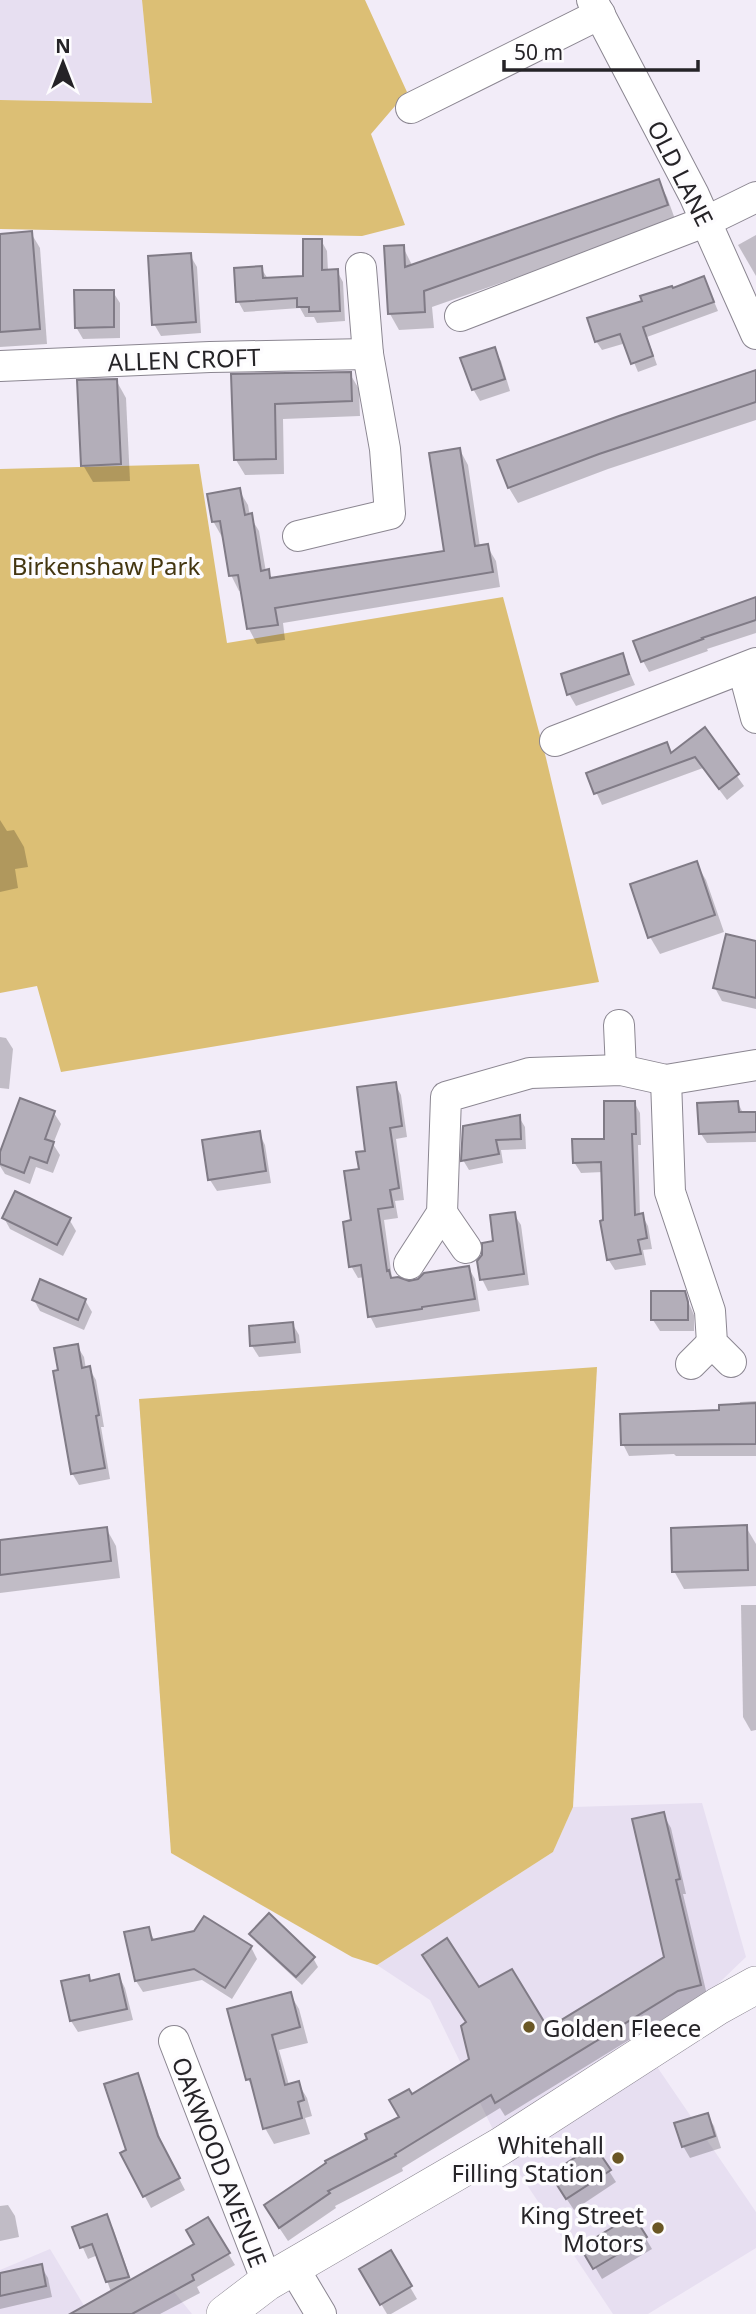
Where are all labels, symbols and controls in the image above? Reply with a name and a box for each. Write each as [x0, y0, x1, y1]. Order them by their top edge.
north arrow [28, 28, 98, 98]
scale bar [504, 28, 698, 72]
text: N [55, 33, 71, 59]
text: 50 m [514, 38, 563, 66]
street label: OLD LANE [640, 114, 722, 232]
street label: ALLEN CROFT [107, 340, 262, 378]
park label: Birkenshaw Park [12, 549, 200, 582]
place label: Golden Fleece [543, 2011, 701, 2044]
marker: Golden Fleece [521, 2019, 537, 2035]
street label: OAKWOOD AVENUE [165, 2052, 275, 2272]
place label: Whitehall Filling Station [451, 2128, 604, 2189]
marker: Whitehall Filling Station [610, 2150, 626, 2166]
place label: King Street Motors [520, 2198, 644, 2259]
marker: King Street Motors [650, 2220, 666, 2236]

